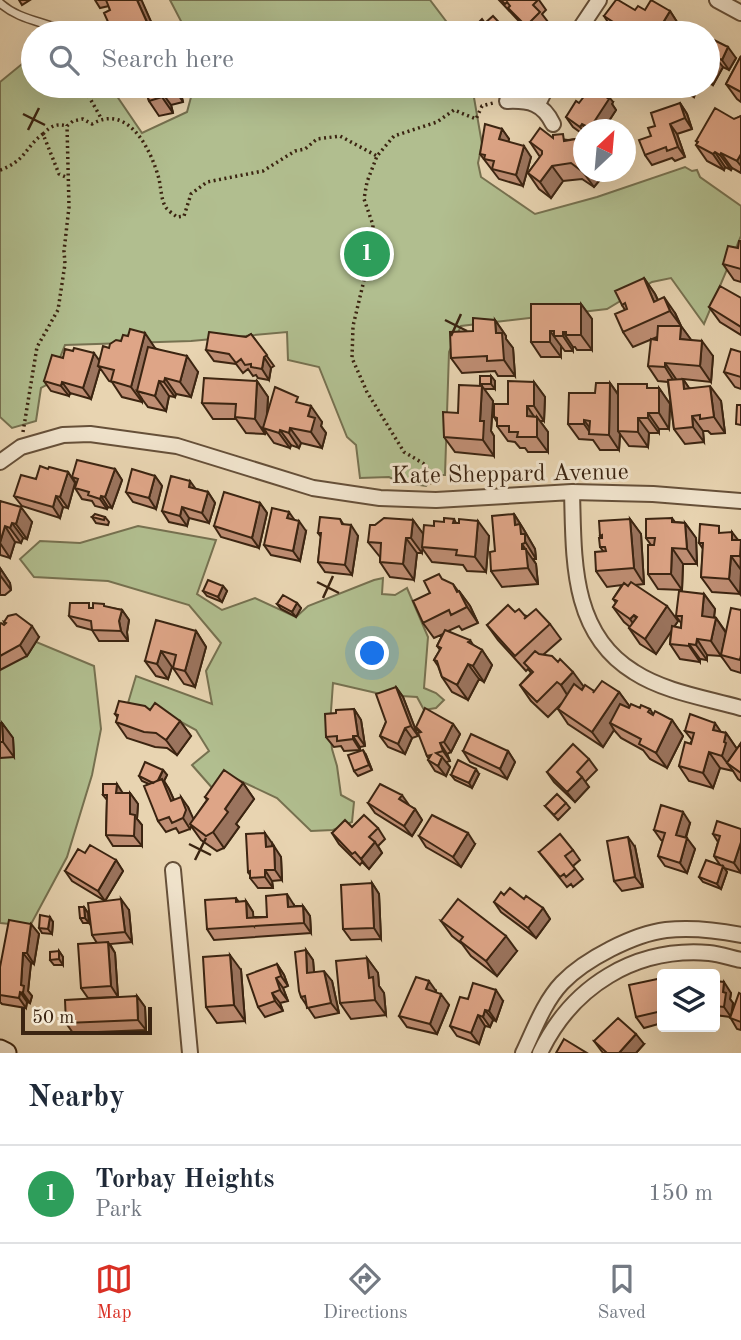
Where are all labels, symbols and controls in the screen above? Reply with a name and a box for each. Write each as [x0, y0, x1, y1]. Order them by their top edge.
search box [21, 21, 720, 98]
icon: search [45, 41, 83, 79]
text: Search here [101, 47, 234, 73]
north arrow [573, 119, 636, 182]
pin: 1 [344, 228, 390, 280]
street label: Kate Sheppard Avenue [391, 461, 629, 489]
your location [355, 636, 389, 670]
map controls [657, 969, 720, 1032]
button: layers [657, 969, 720, 1032]
scale bar [21, 1004, 152, 1036]
text: 50 m [32, 1009, 74, 1028]
text: Nearby [28, 1083, 125, 1113]
text: Torbay Heights [95, 1167, 274, 1193]
text: 1 [44, 1182, 58, 1205]
text: 150 m [648, 1182, 713, 1205]
text: Park [95, 1198, 142, 1221]
tab: Map [95, 1260, 133, 1325]
tab: Directions [323, 1260, 408, 1325]
tab: Saved [598, 1260, 646, 1325]

